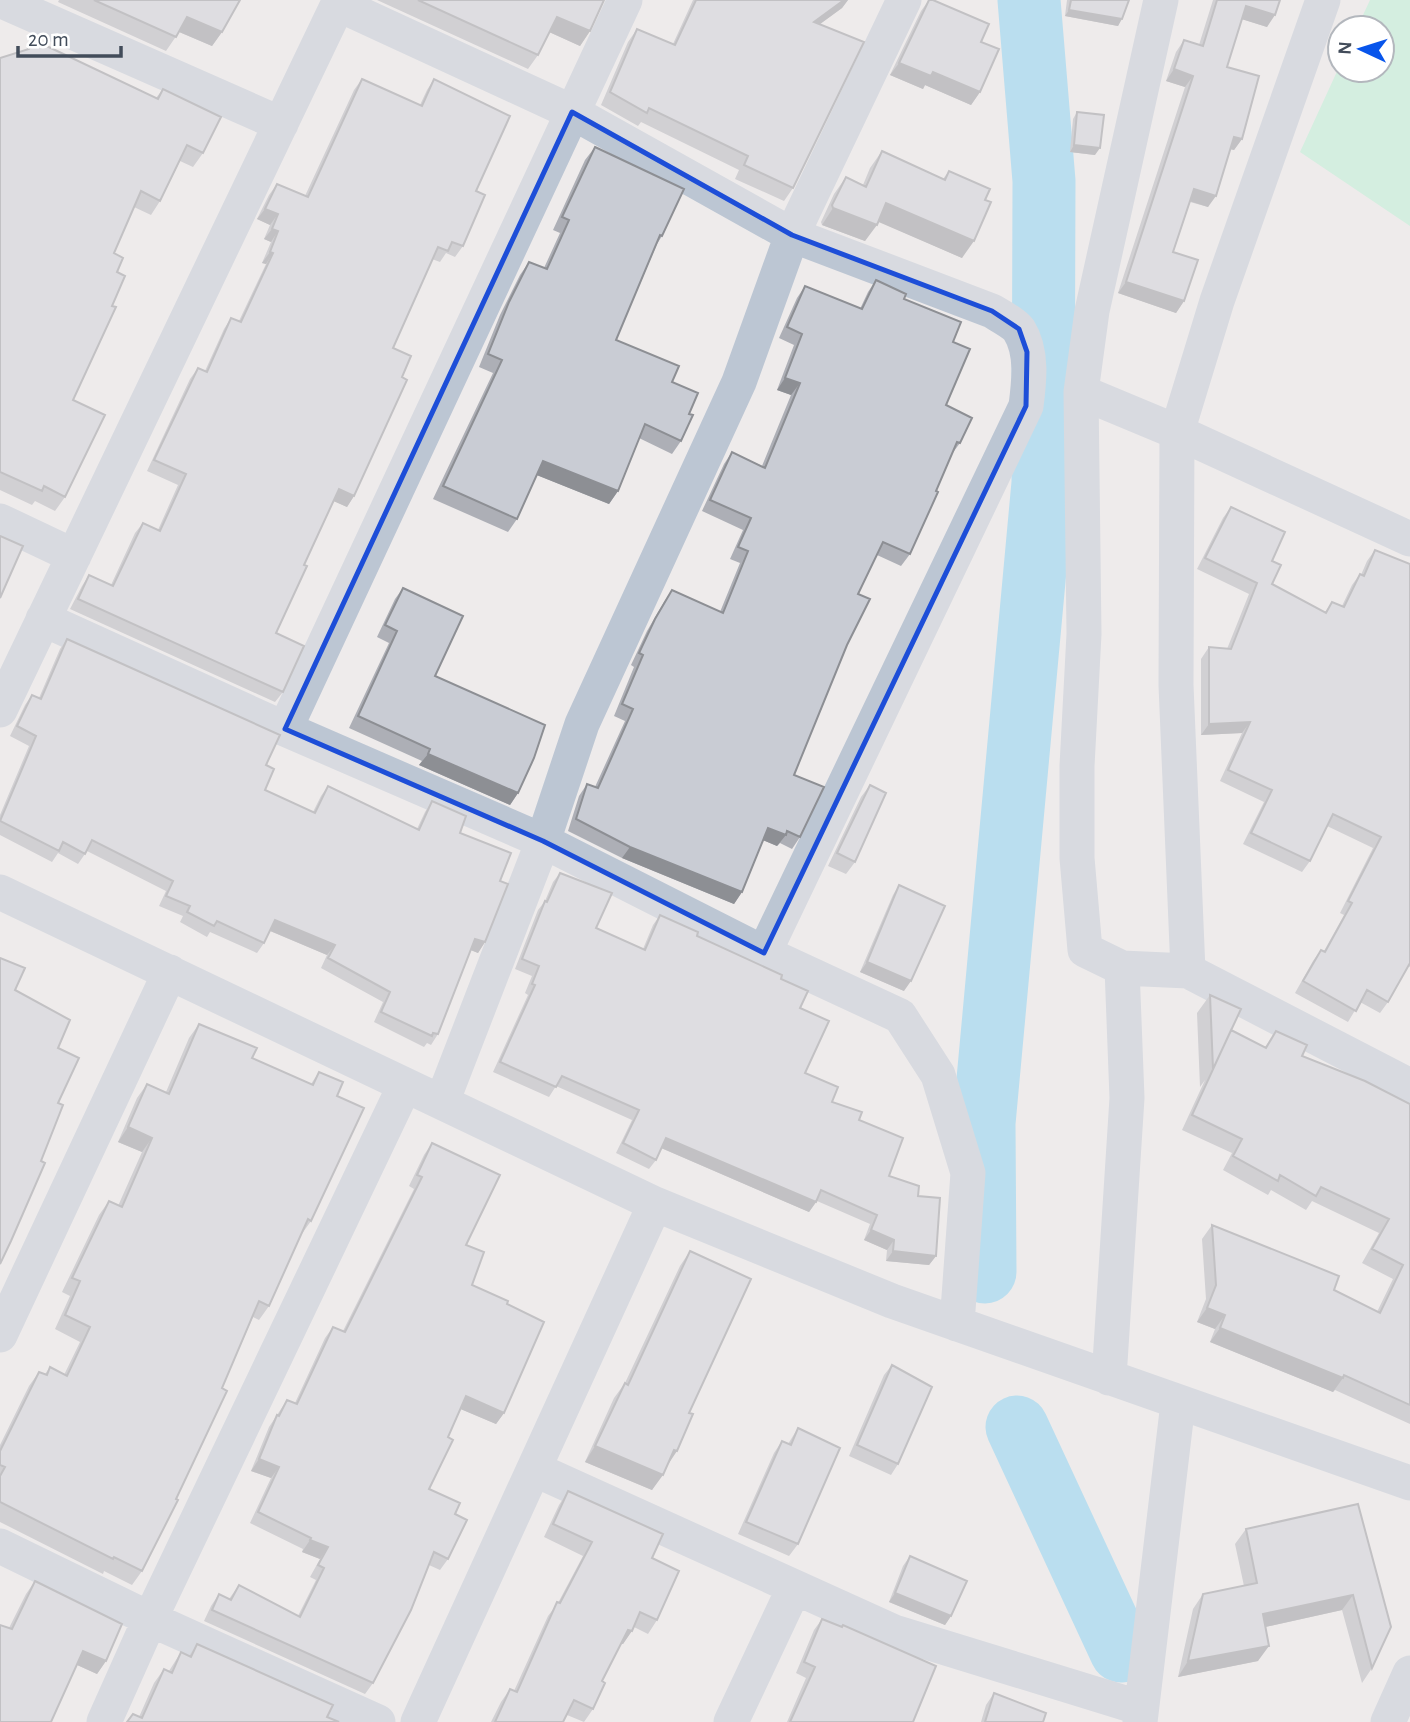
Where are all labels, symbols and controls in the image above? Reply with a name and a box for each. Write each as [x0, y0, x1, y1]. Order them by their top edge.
scale bar [18, 14, 121, 58]
north arrow [1326, 14, 1396, 84]
text: 20 m [28, 29, 69, 50]
text: N [1336, 41, 1355, 55]

